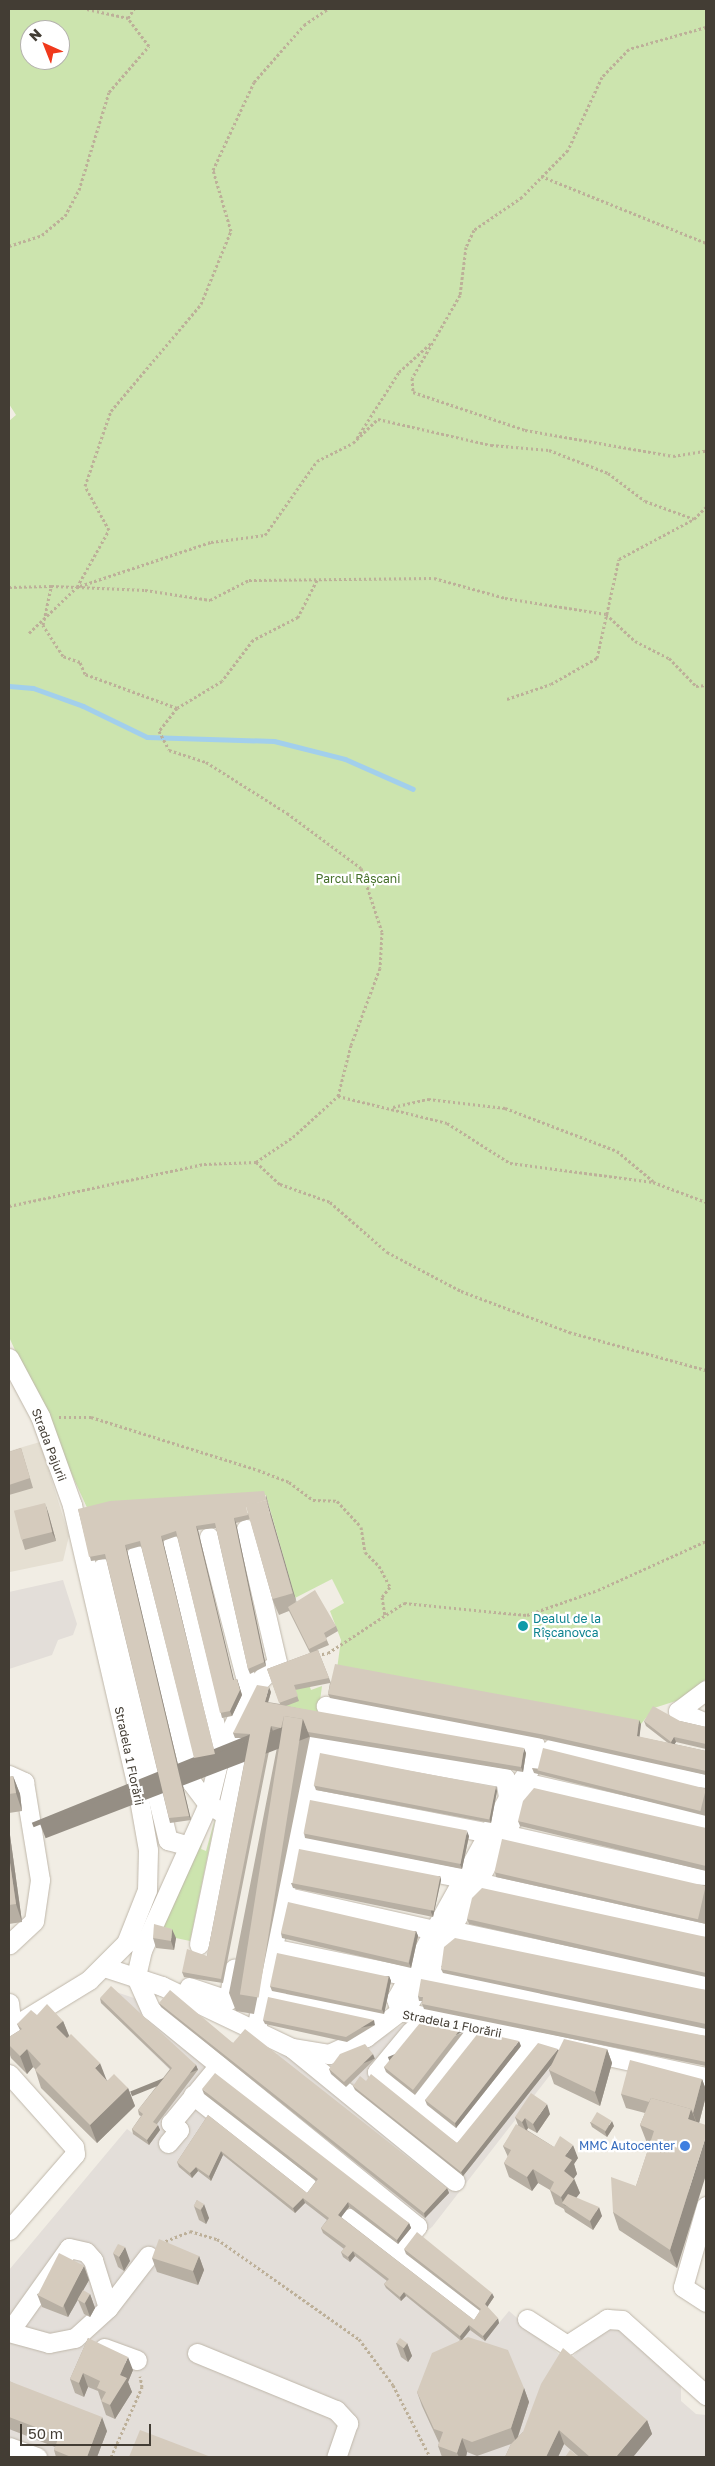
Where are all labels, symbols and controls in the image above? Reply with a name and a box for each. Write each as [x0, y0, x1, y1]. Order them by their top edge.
north arrow [20, 20, 70, 70]
text: N [25, 25, 45, 44]
park label: Parcul Râșcani [316, 872, 400, 886]
street label: Strada Pajurii [29, 1407, 69, 1483]
place label: Dealul de la Rîșcanovca [533, 1612, 601, 1640]
marker: Dealul de la Rîșcanovca [517, 1620, 529, 1632]
street label: Stradela 1 Florării [111, 1705, 147, 1807]
street label: Stradela 1 Florării [401, 2007, 503, 2041]
place label: MMC Autocenter [579, 2139, 675, 2153]
marker: MMC Autocenter [679, 2140, 691, 2152]
scale bar [22, 2414, 154, 2446]
text: 50 m [28, 2424, 63, 2442]

